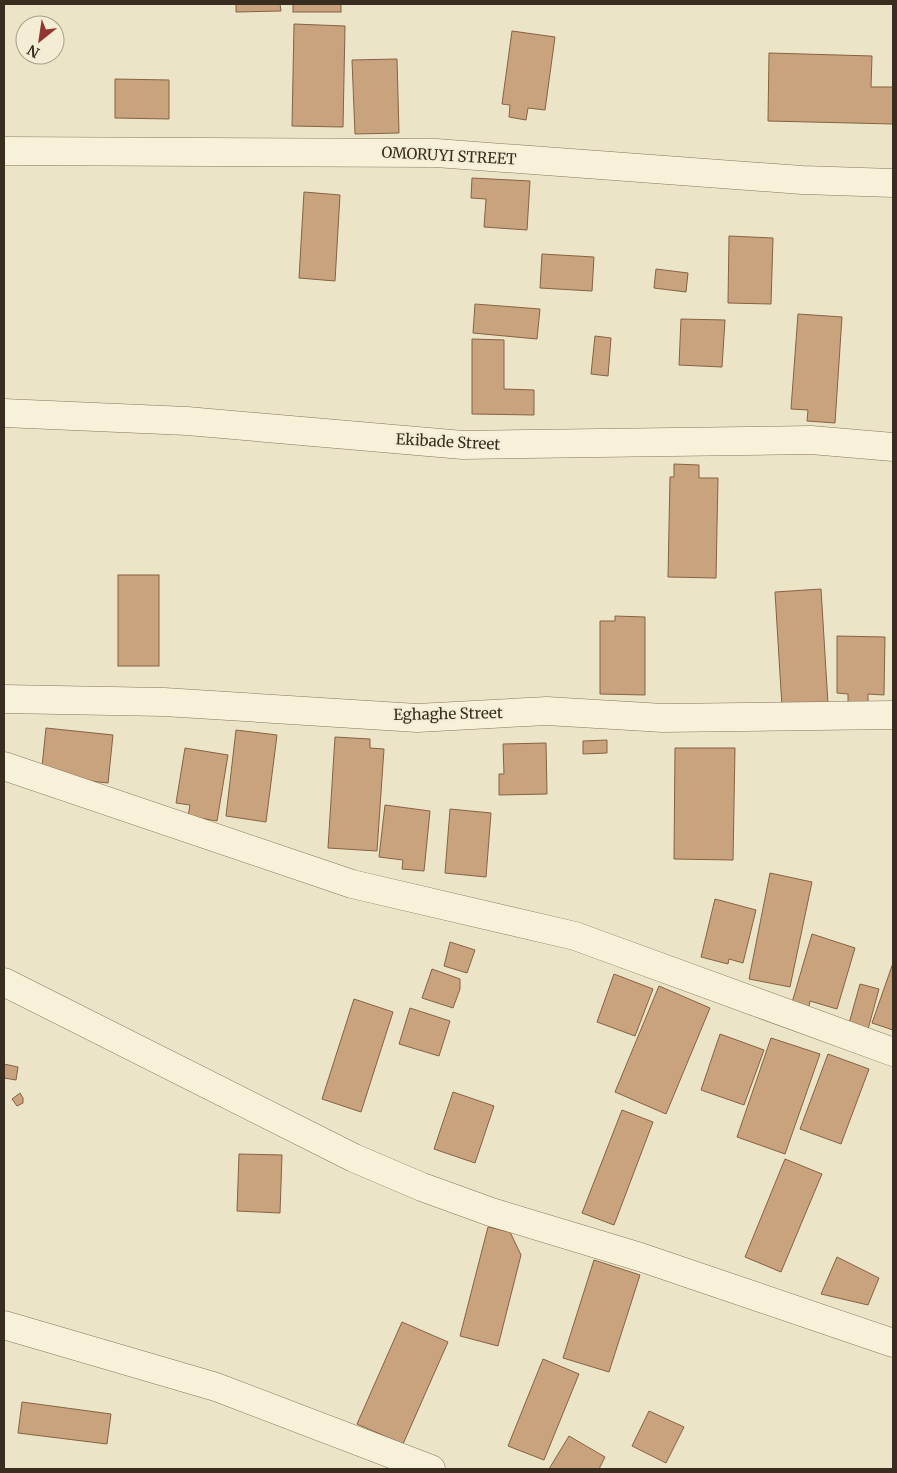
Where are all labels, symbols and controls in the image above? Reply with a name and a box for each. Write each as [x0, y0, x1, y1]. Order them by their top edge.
north arrow [15, 15, 65, 65]
text: N [24, 41, 43, 62]
street label: OMORUYI STREET [381, 142, 518, 169]
street label: Ekibade Street [395, 429, 501, 454]
street label: Eghaghe Street [393, 703, 503, 724]

